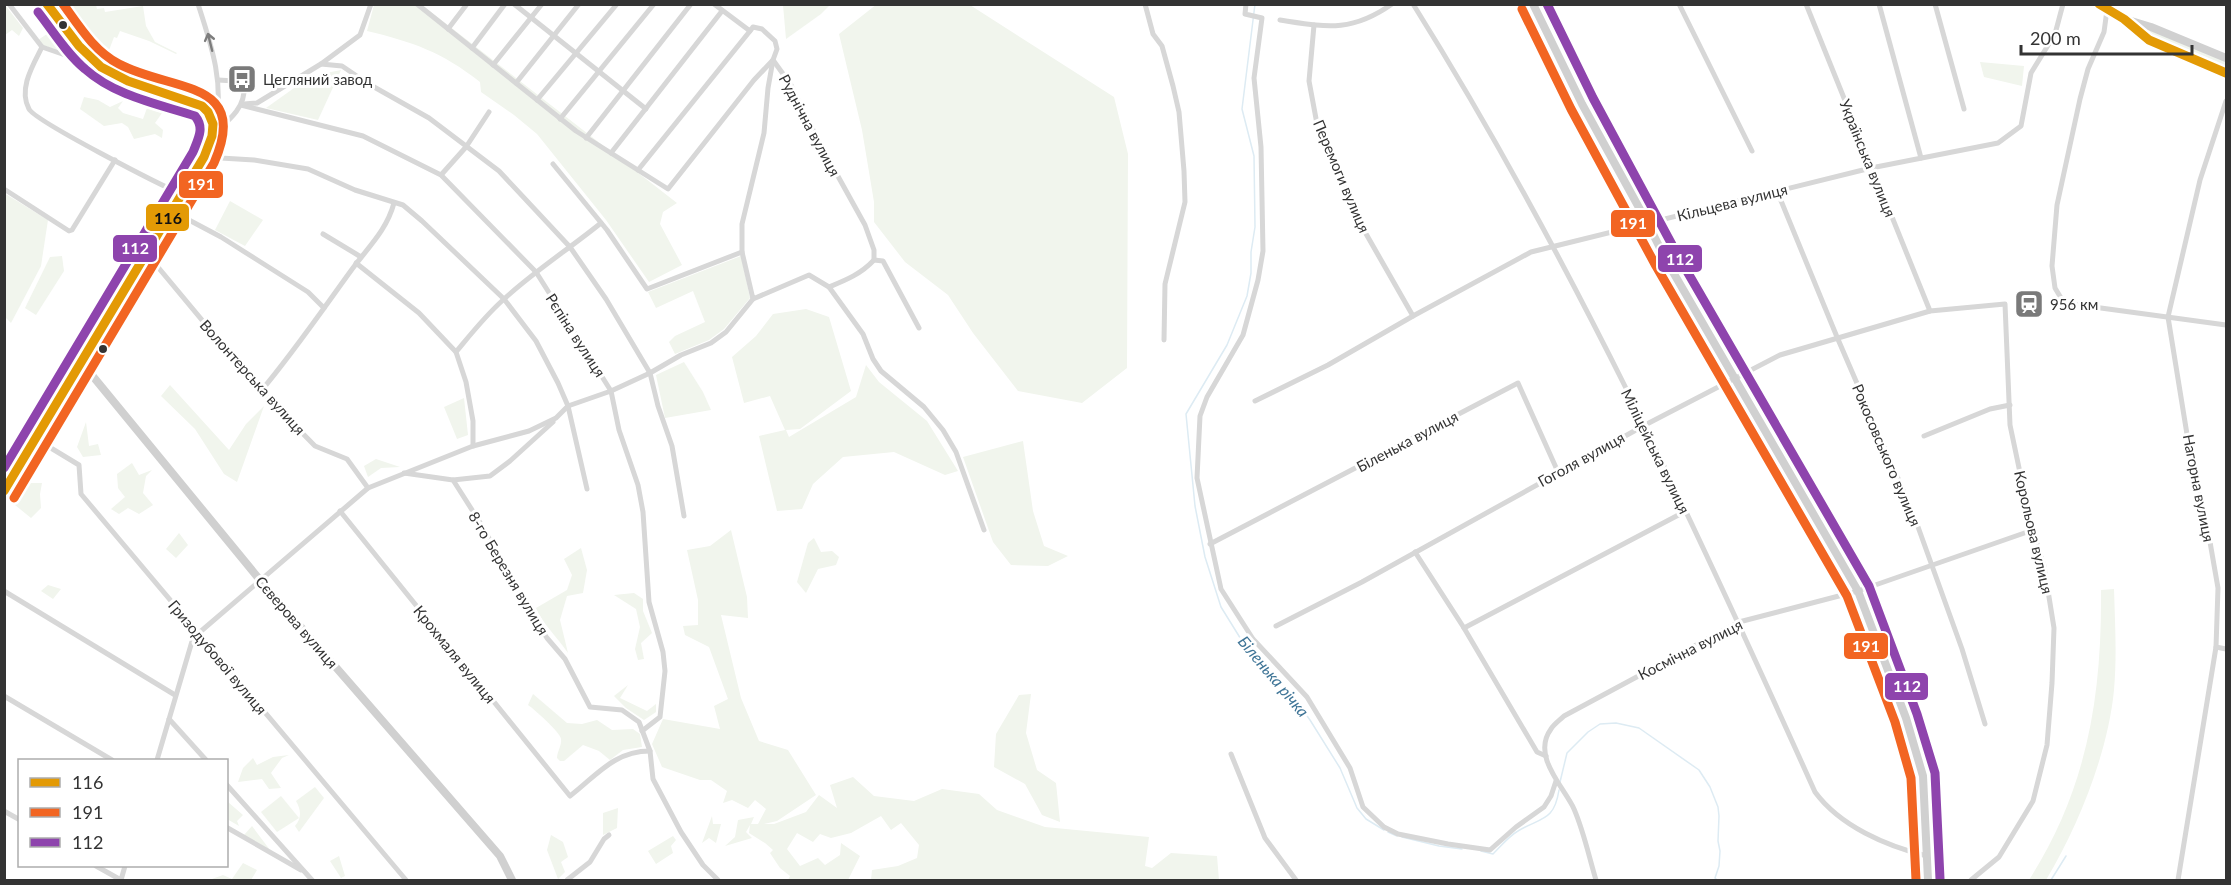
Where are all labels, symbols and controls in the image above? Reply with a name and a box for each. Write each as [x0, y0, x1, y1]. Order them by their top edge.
scale bar [2021, 18, 2192, 56]
unlabelled marker [57, 19, 69, 31]
text: 200 m [2030, 27, 2081, 49]
one-way arrow [203, 33, 215, 52]
bus stop icon: Цегляний завод [226, 63, 258, 95]
place label: Цегляний завод [263, 70, 372, 88]
street label: Руднічна вулиця [776, 71, 844, 179]
street label: Українська вулиця [1836, 96, 1900, 220]
street label: Перемоги вулиця [1310, 117, 1374, 235]
line badge: 191 [178, 170, 224, 199]
text: 191 [187, 174, 215, 193]
street label: Кільцева вулиця [1675, 180, 1789, 224]
line badge: 116 [145, 203, 190, 232]
text: 116 [154, 208, 182, 227]
line badge: 191 [1610, 209, 1656, 238]
text: 191 [1619, 213, 1647, 232]
line badge: 112 [112, 234, 158, 263]
text: 112 [121, 238, 149, 257]
line badge: 112 [1657, 244, 1703, 273]
text: 112 [1666, 249, 1694, 268]
station icon: 956 км [2013, 288, 2045, 320]
street label: Рєпіна вулиця [542, 290, 610, 380]
place label: 956 км [2050, 295, 2098, 313]
street label: Волонтерська вулиця [197, 316, 309, 438]
unlabelled marker [97, 343, 109, 355]
street label: Рокосовського вулиця [1849, 381, 1925, 529]
street label: Міліцейська вулиця [1618, 386, 1694, 516]
street label: Біленька вулиця [1353, 407, 1461, 475]
street label: Гоголя вулиця [1535, 428, 1627, 490]
street label: Нагорна вулиця [2180, 433, 2218, 543]
street label: Корольова вулиця [2011, 469, 2057, 595]
street label: 8-го Березня вулиця [465, 508, 553, 638]
street label: Сєверова вулиця [252, 572, 342, 672]
street label: Гризодубової вулиця [165, 596, 271, 718]
street label: Крохмаля вулиця [410, 602, 500, 706]
street label: Космічна вулиця [1635, 615, 1745, 683]
water label: Біленька річка [1235, 632, 1313, 720]
line badge: 191 [1843, 632, 1889, 660]
text: 191 [1852, 636, 1880, 655]
line badge: 112 [1884, 672, 1929, 701]
text: 112 [1893, 676, 1921, 695]
legend [18, 759, 228, 867]
text: 116 [72, 771, 103, 793]
text: 191 [72, 801, 103, 823]
text: 112 [72, 831, 103, 853]

